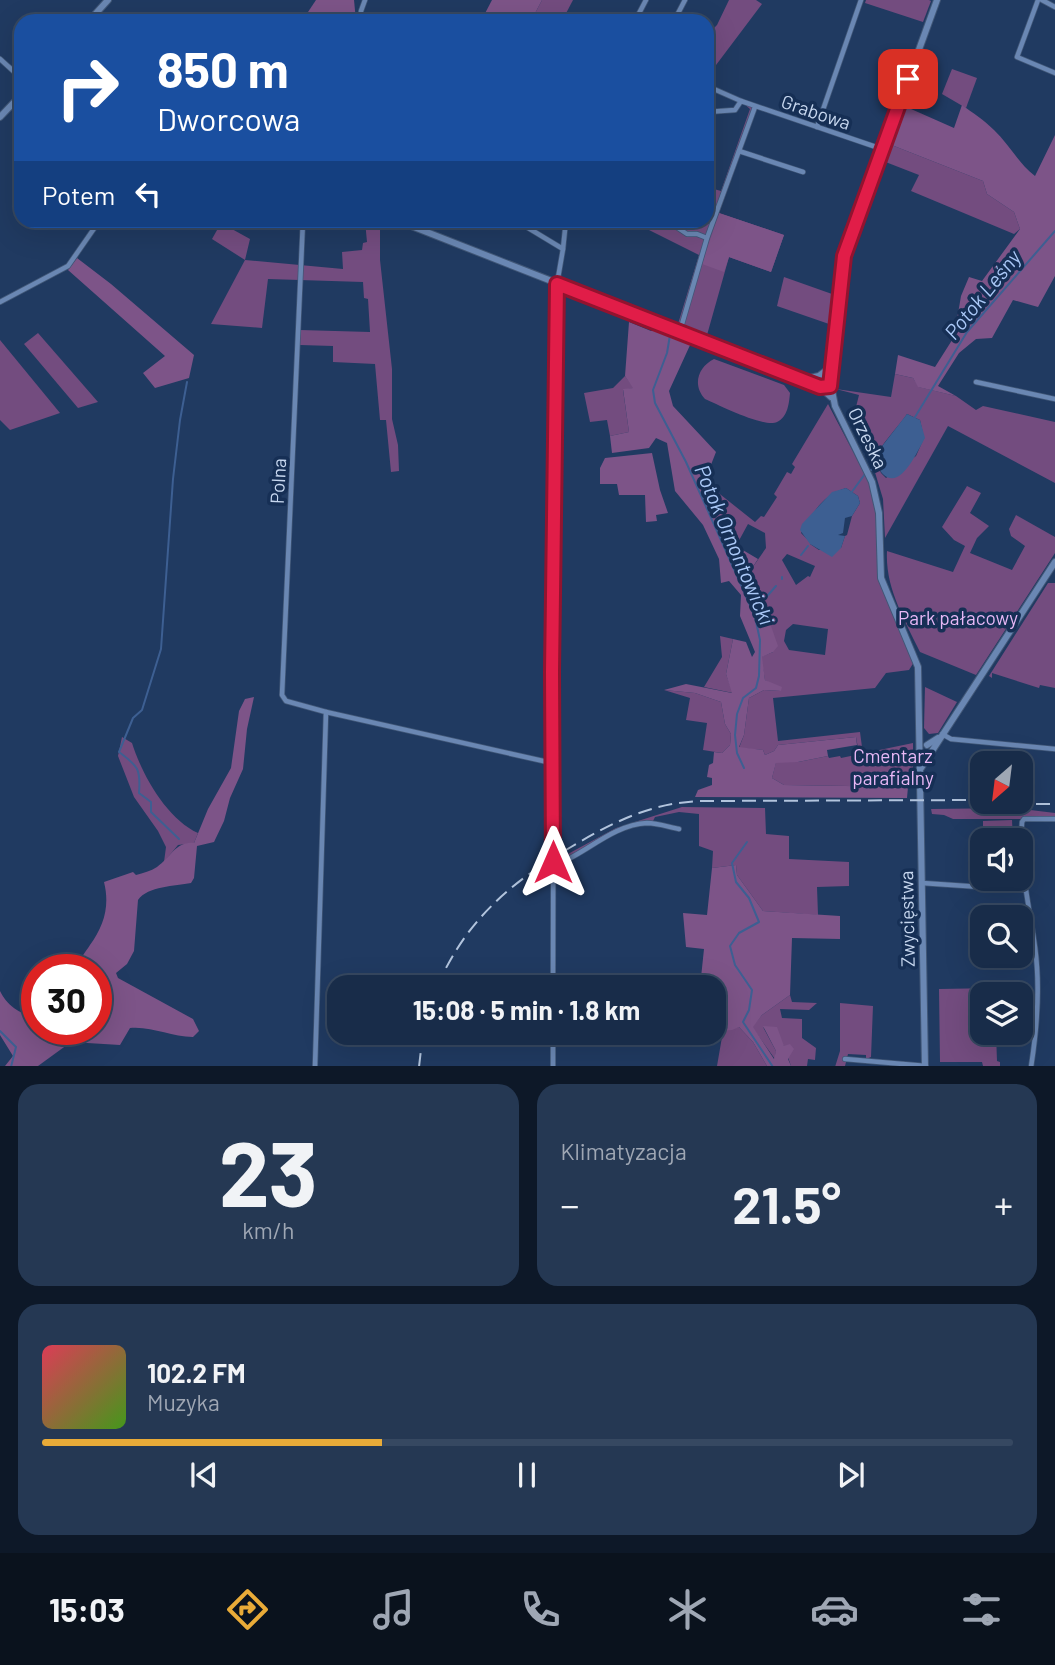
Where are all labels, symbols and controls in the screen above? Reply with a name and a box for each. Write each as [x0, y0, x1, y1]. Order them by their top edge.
text: 850 m [157, 39, 289, 98]
icon: right [42, 42, 133, 133]
pin [878, 49, 938, 109]
icon: arrive [889, 60, 927, 98]
street label: Grabowa [779, 89, 854, 134]
text: Dworcowa [157, 99, 300, 137]
icon: left [129, 175, 167, 213]
text: Potem [42, 179, 115, 210]
water label: Potok Leśny [938, 244, 1026, 344]
street label: Orzeska [844, 403, 893, 472]
street label: Polna [265, 458, 290, 504]
water label: Potok Ornontowicki [690, 460, 781, 629]
park label: Park pałacowy [898, 606, 1018, 629]
park label: Cmentarz parafialny [852, 744, 934, 789]
north arrow [970, 751, 1032, 814]
map controls [970, 751, 1033, 1045]
position arrow [516, 825, 590, 899]
button: sound [970, 828, 1033, 891]
street label: Zwycięstwa [894, 871, 919, 967]
button: search [970, 905, 1033, 968]
speed limit sign: 30 [21, 954, 112, 1045]
button: layers [970, 982, 1033, 1045]
text: 15:08 · 5 min · 1.8 km [413, 994, 640, 1025]
text: 23 [219, 1116, 318, 1225]
text: Klimatyzacja [561, 1137, 687, 1165]
text: 21.5° [732, 1172, 841, 1234]
text: − [561, 1181, 580, 1227]
text: + [994, 1181, 1013, 1227]
text: km/h [242, 1216, 294, 1244]
text: 102.2 FM [147, 1357, 246, 1388]
text: Muzyka [147, 1388, 220, 1416]
icon: previous [185, 1456, 223, 1494]
icon: pause [508, 1456, 546, 1494]
icon: next [832, 1456, 870, 1494]
icon: directions [223, 1585, 272, 1634]
icon: music [369, 1585, 418, 1634]
icon: phone [516, 1585, 565, 1634]
icon: climate [663, 1585, 712, 1634]
icon: car [810, 1585, 859, 1634]
icon: filters [957, 1585, 1006, 1634]
text: 15:03 [49, 1590, 125, 1628]

